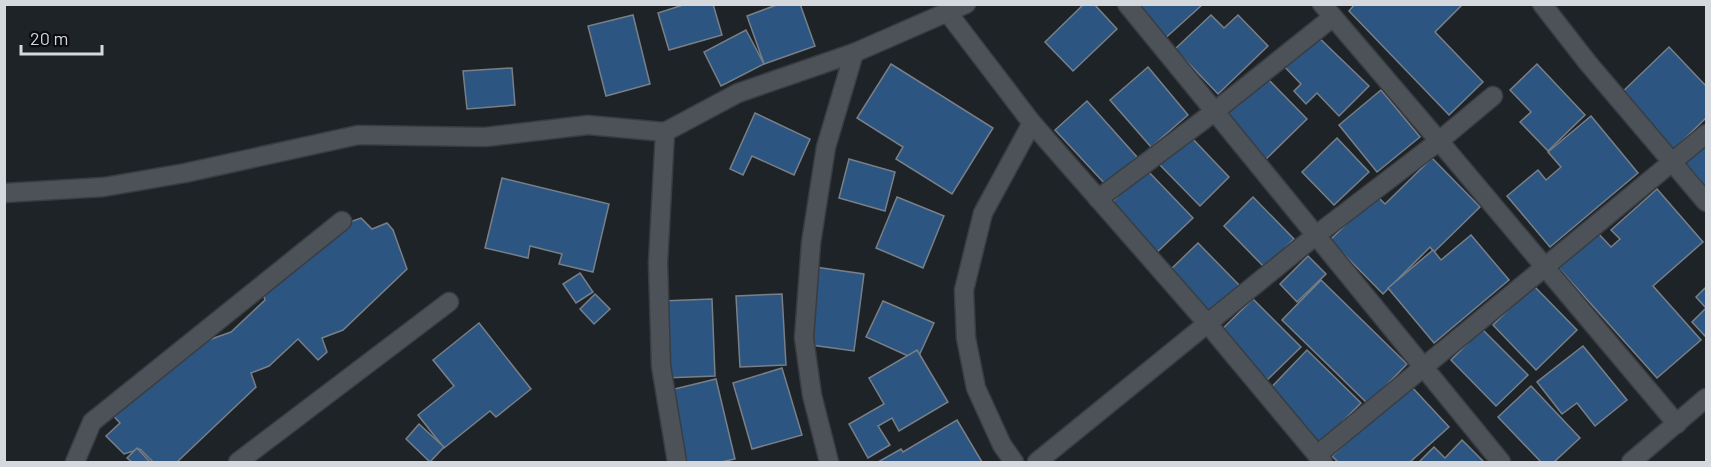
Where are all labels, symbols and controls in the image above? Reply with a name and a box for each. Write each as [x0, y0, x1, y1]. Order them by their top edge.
scale bar [21, 18, 102, 56]
text: 20 m [30, 27, 68, 49]

